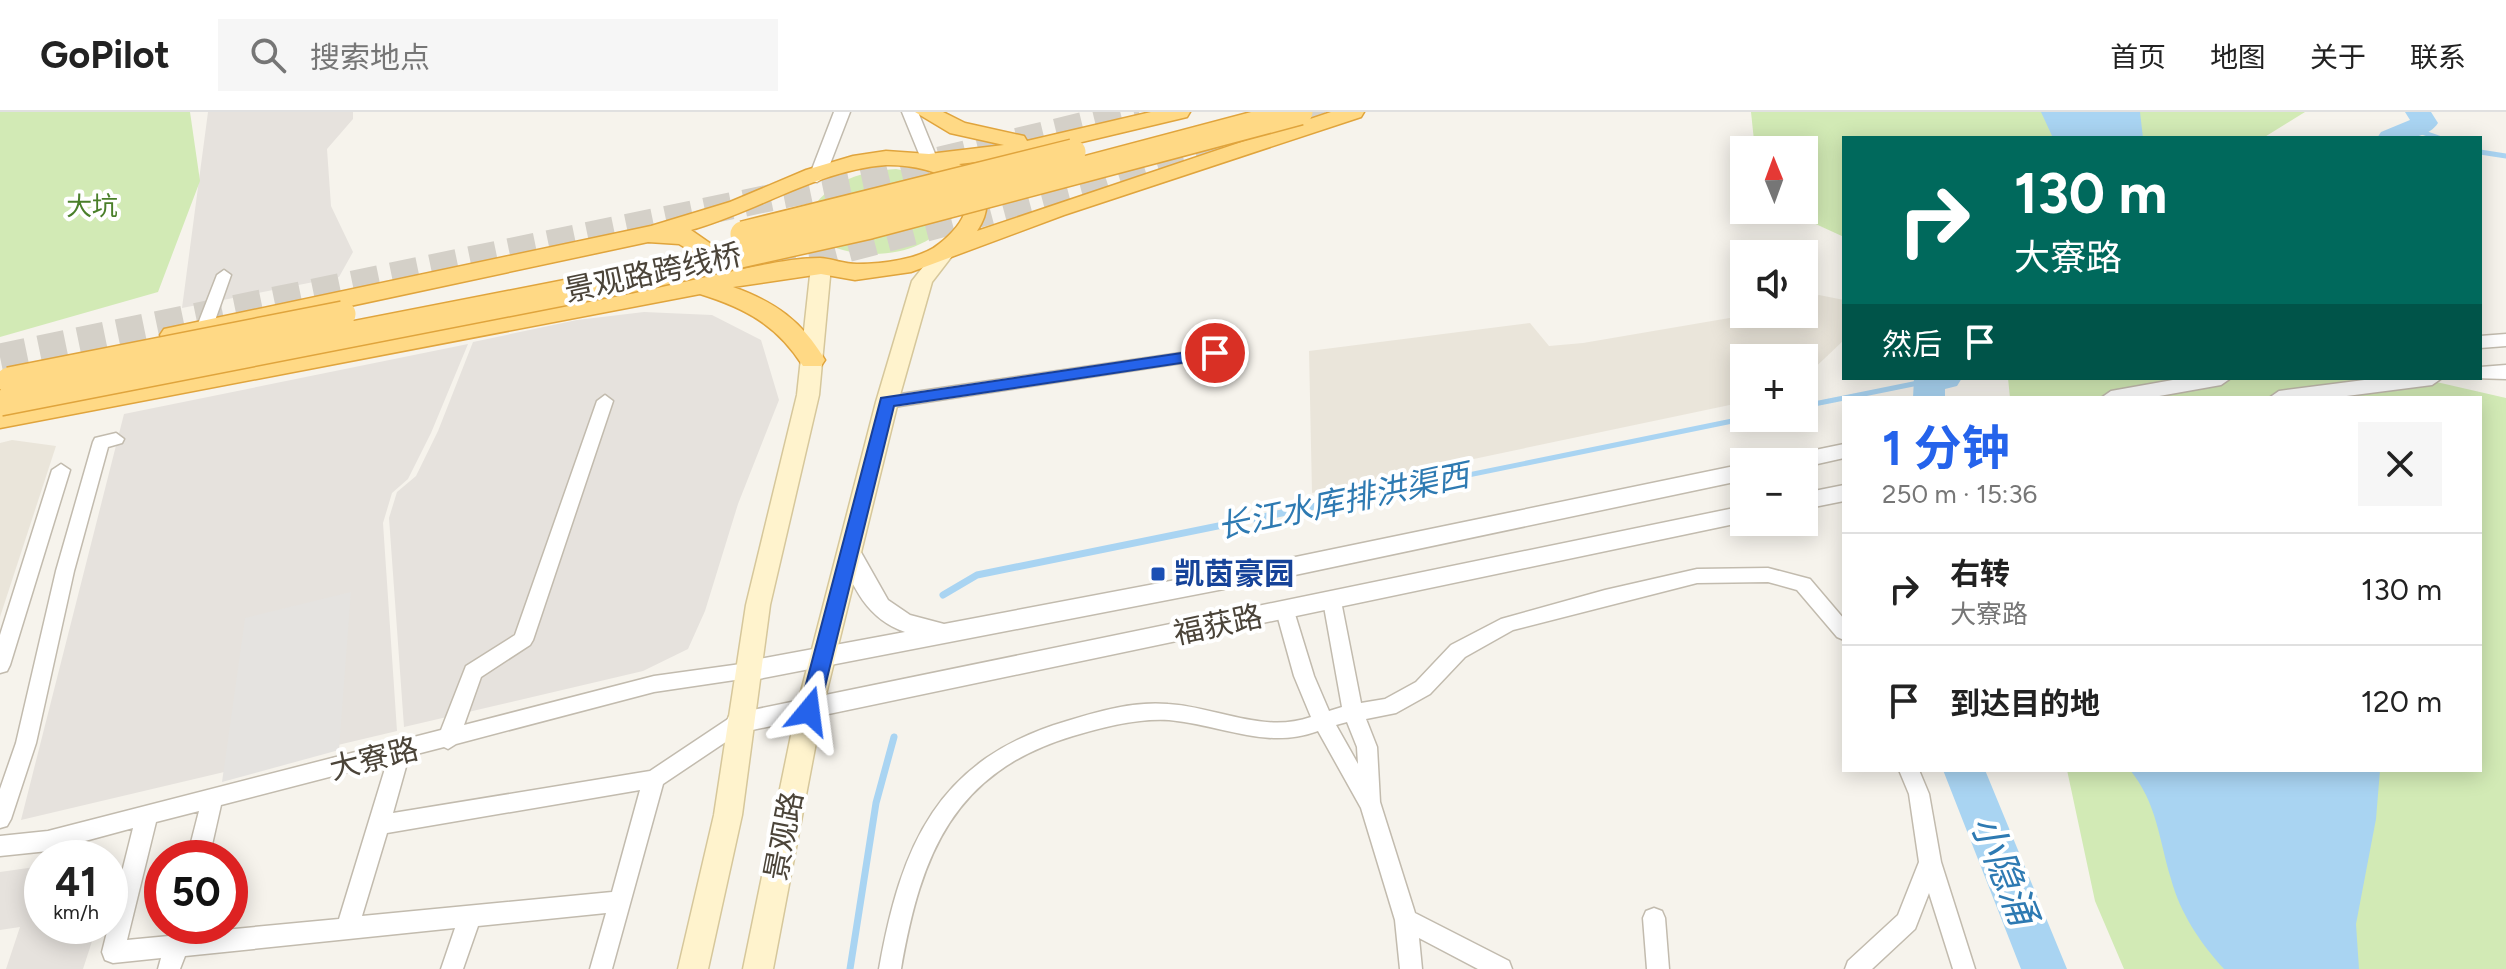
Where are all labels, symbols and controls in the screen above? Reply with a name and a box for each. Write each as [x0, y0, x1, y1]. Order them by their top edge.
search box [218, 19, 778, 91]
text: GoPilot [40, 32, 170, 78]
icon: search [246, 33, 290, 77]
text: 搜索地点 [310, 39, 430, 76]
text: 首页 [2110, 40, 2166, 74]
text: 地图 [2210, 40, 2266, 74]
text: 关于 [2310, 40, 2366, 74]
text: 联系 [2410, 40, 2466, 74]
north arrow [1730, 136, 1818, 224]
map controls [1730, 136, 1818, 536]
text: 130 m [2014, 160, 2167, 227]
icon: right [1882, 168, 1986, 272]
park label: 大坑 [66, 190, 118, 222]
street label: 景观路跨线桥 [561, 236, 745, 309]
text: 大寮路 [2014, 236, 2122, 279]
button: sound [1730, 240, 1818, 328]
pin [1181, 319, 1249, 387]
icon: arrive [1958, 320, 2002, 364]
text: 然后 [1882, 326, 1942, 363]
icon: arrive [1193, 331, 1237, 375]
button: + [1730, 344, 1818, 432]
text: 1 分钟 [1882, 419, 2010, 477]
button: close [2358, 422, 2442, 506]
button: − [1730, 448, 1818, 536]
water label: 长江水库排洪渠西 [1214, 455, 1477, 546]
text: 250 m · 15:36 [1882, 478, 2037, 510]
place label: 凯茵豪园 [1174, 555, 1294, 592]
text: 右转 [1950, 555, 2010, 592]
marker: 凯茵豪园 [1149, 565, 1167, 583]
icon: right [1882, 567, 1926, 611]
text: 130 m [2361, 571, 2442, 608]
street label: 福获路 [1170, 597, 1266, 652]
text: 大寮路 [1950, 598, 2028, 630]
position arrow [767, 669, 851, 753]
icon: arrive [1882, 679, 1926, 723]
text: 120 m [2361, 683, 2442, 720]
text: 到达目的地 [1950, 685, 2100, 722]
street label: 大寮路 [326, 730, 422, 787]
street label: 景观路 [757, 788, 810, 884]
water label: 小隐涌 [1961, 809, 2048, 935]
speed limit sign: 50 [144, 840, 248, 944]
text: 41 [55, 858, 97, 906]
text: km/h [53, 900, 99, 924]

